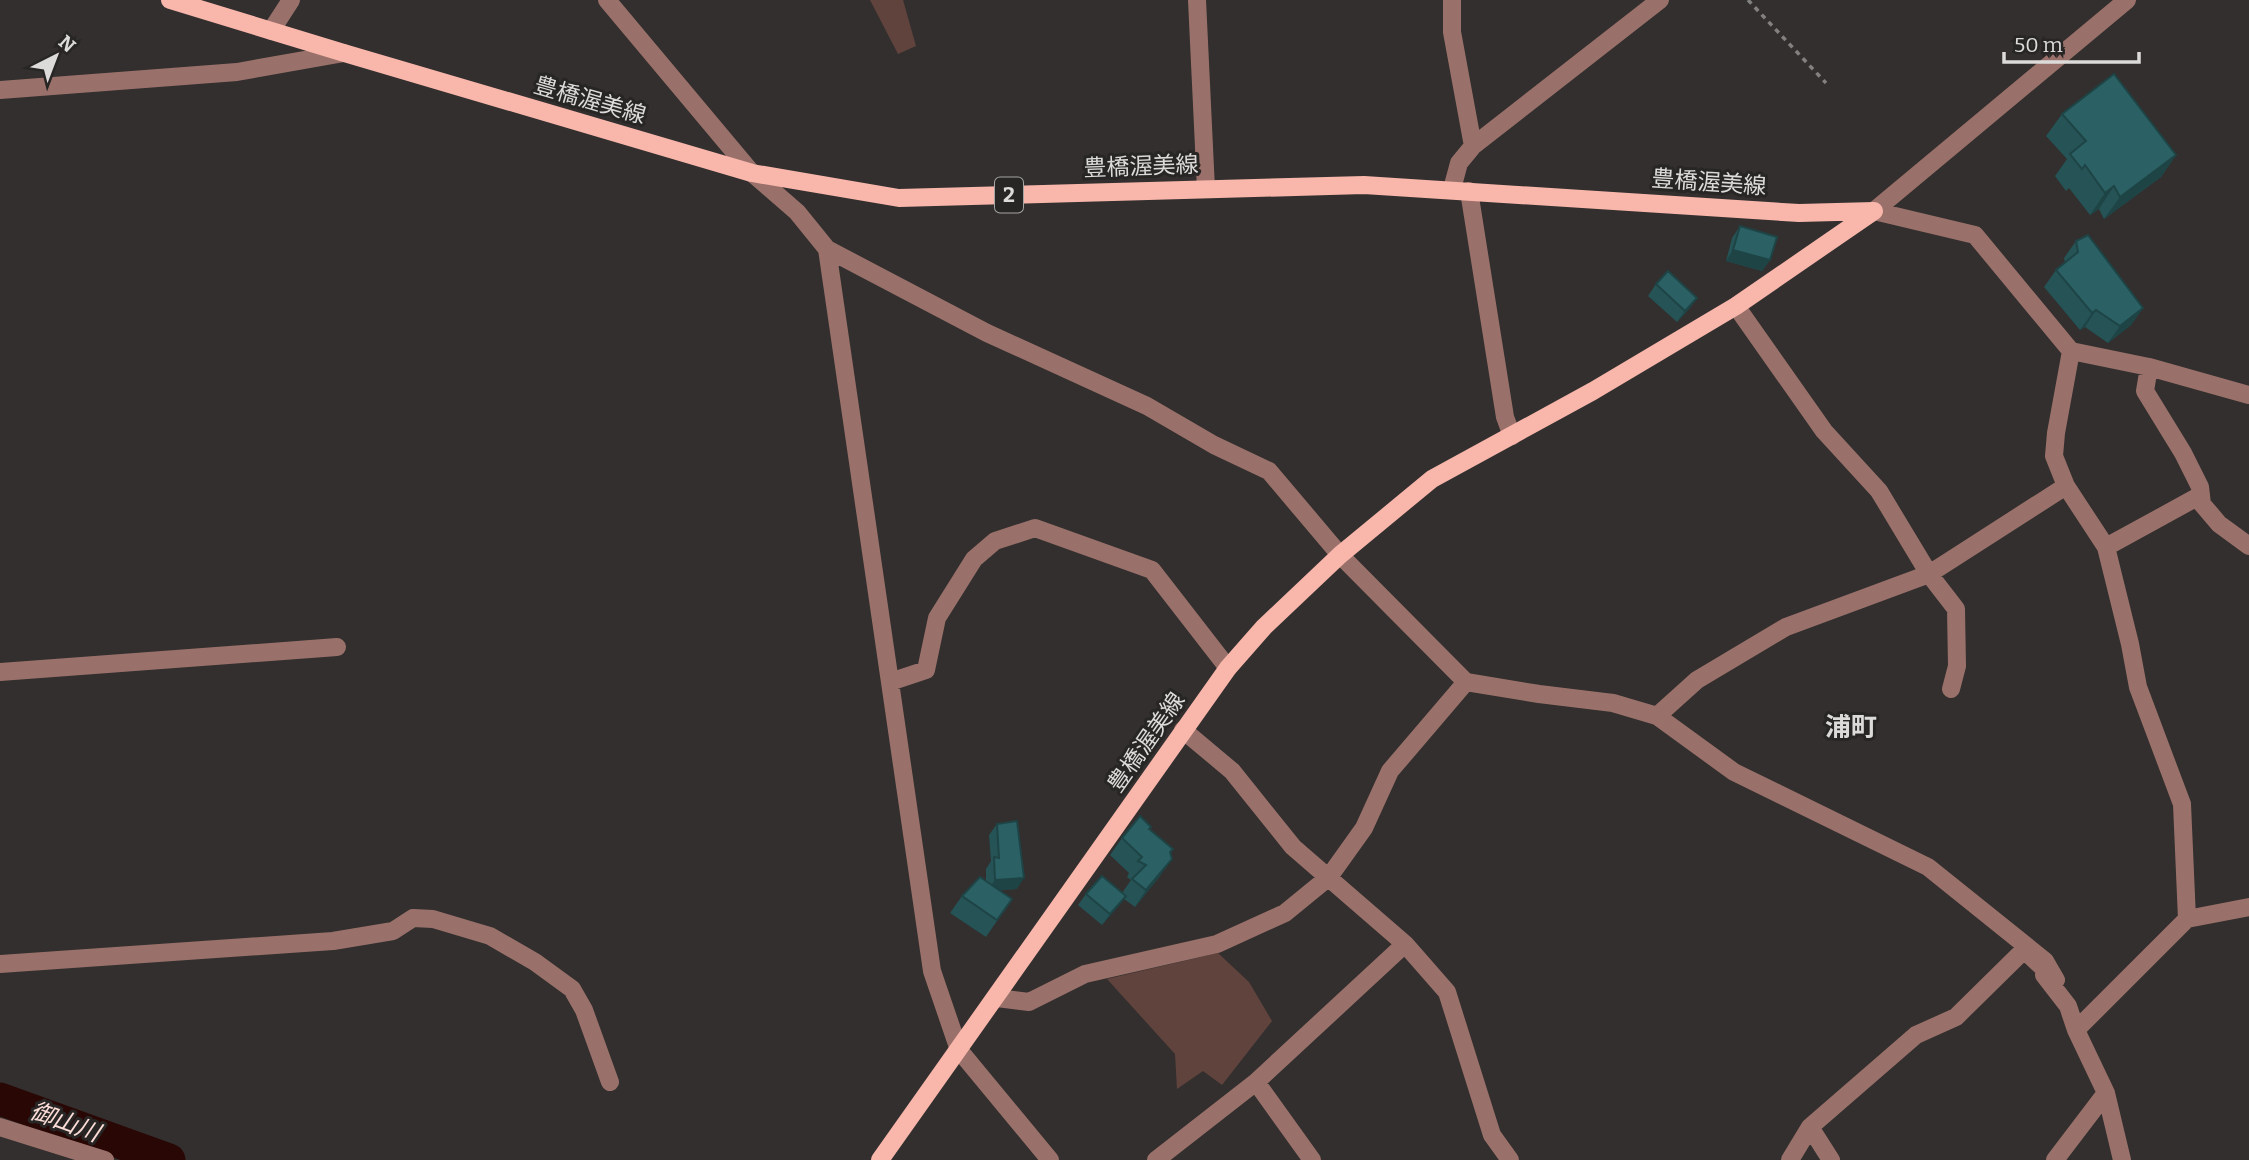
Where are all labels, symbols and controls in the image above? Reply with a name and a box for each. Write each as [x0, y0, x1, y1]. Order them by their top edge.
north arrow [21, 21, 91, 91]
scale bar [2004, 21, 2139, 65]
text: N [54, 30, 80, 57]
text: 50 m [2014, 32, 2063, 58]
street label: 豊橋渥美線 [531, 71, 649, 129]
street label: 豊橋渥美線 [1083, 150, 1199, 182]
street label: 豊橋渥美線 [1651, 164, 1767, 200]
road number: 2 [995, 178, 1023, 212]
street label: 豊橋渥美線 [1102, 687, 1190, 797]
district label: 浦町 [1825, 712, 1877, 743]
water label: 御山川 [26, 1097, 106, 1148]

